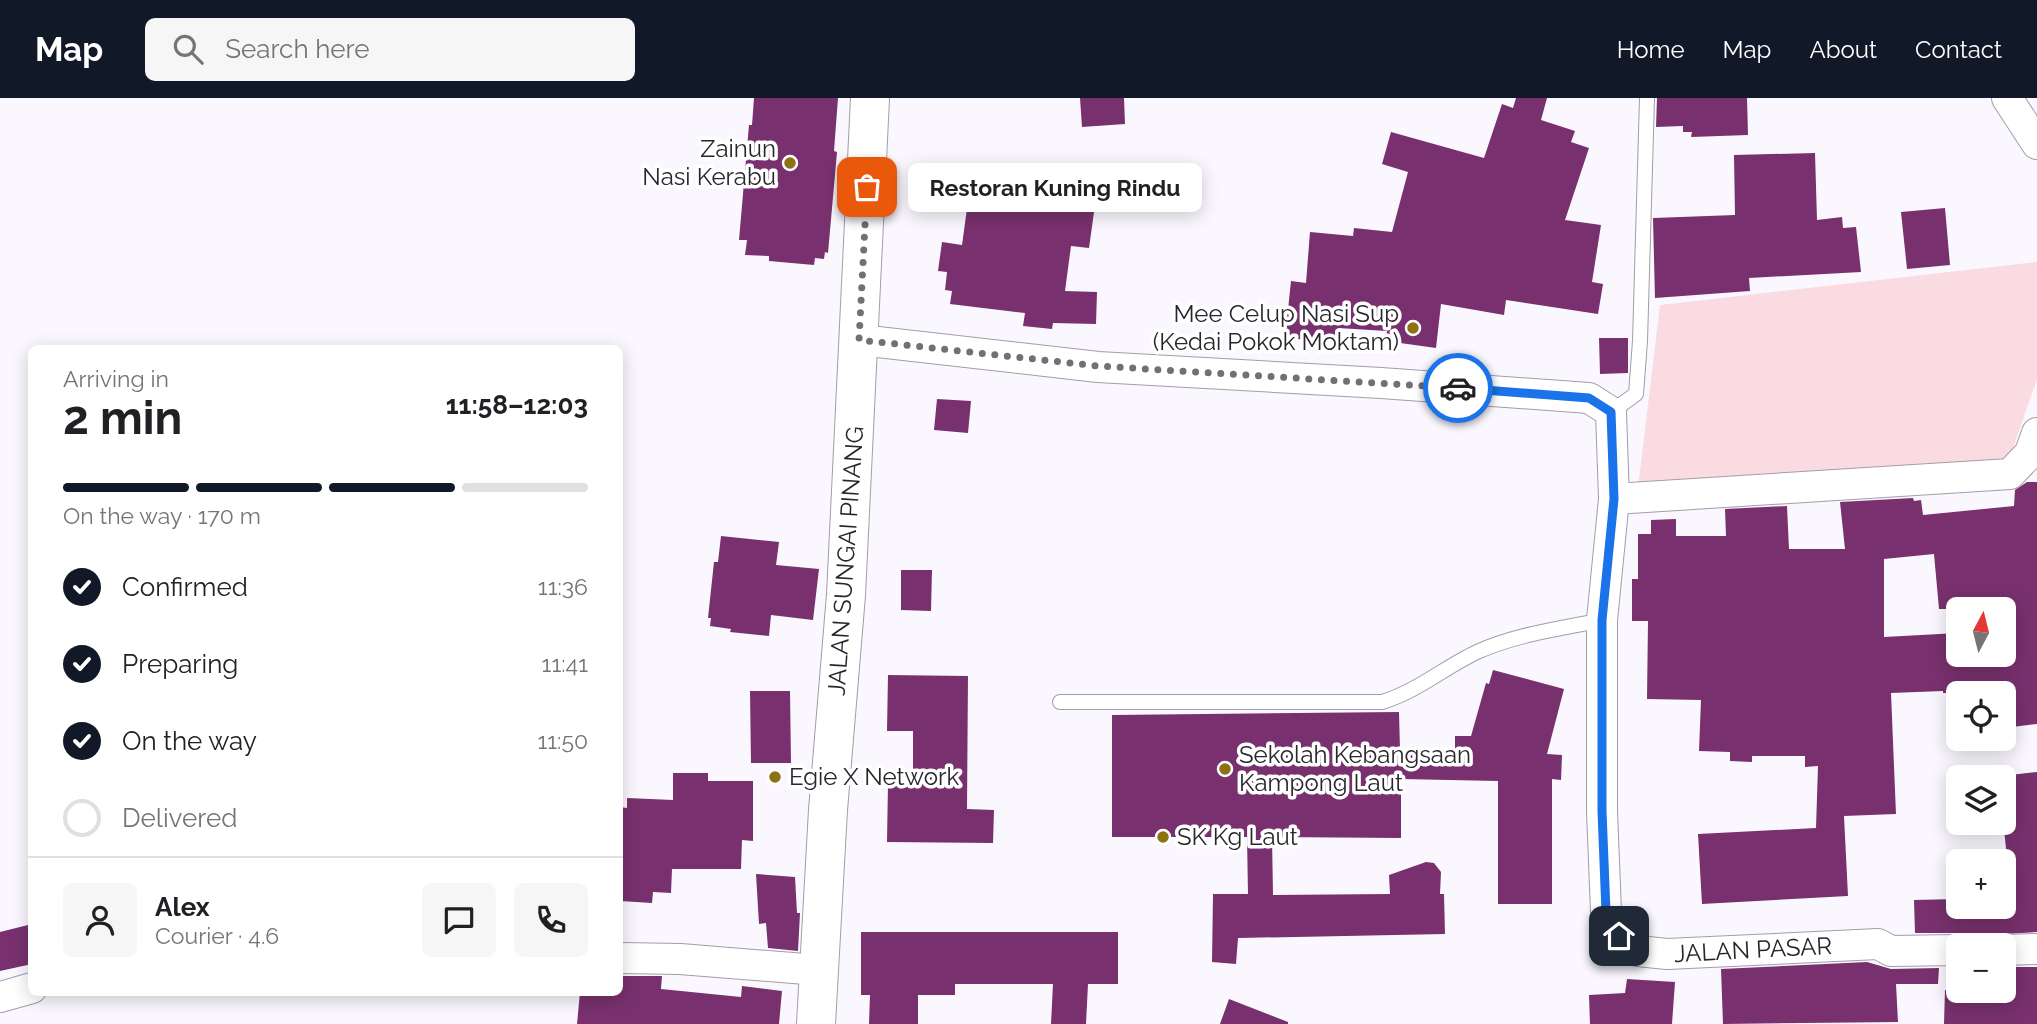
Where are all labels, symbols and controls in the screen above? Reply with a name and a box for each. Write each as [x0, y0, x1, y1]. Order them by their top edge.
search box [145, 18, 635, 81]
text: Map [35, 30, 103, 69]
icon: search [169, 30, 207, 68]
text: Search here [225, 34, 370, 64]
text: Home [1617, 35, 1685, 64]
text: Map [1723, 35, 1771, 64]
text: About [1809, 35, 1877, 64]
text: Contact [1915, 35, 2002, 64]
place label: Zainun Nasi Kerabu [642, 134, 776, 191]
marker: Zainun Nasi Kerabu [782, 155, 798, 171]
pin [837, 157, 897, 217]
callout: Restoran Kuning Rindu [909, 162, 1203, 212]
icon: bag [848, 168, 886, 206]
text: Restoran Kuning Rindu [930, 174, 1180, 201]
place label: Mee Celup Nasi Sup (Kedai Pokok Moktam) [1153, 299, 1399, 356]
marker: Mee Celup Nasi Sup (Kedai Pokok Moktam) [1405, 320, 1421, 336]
courier [1423, 353, 1493, 423]
text: Arriving in [63, 365, 169, 392]
icon: car [1439, 369, 1477, 407]
text: 11:58–12:03 [446, 390, 588, 420]
text: 2 min [63, 391, 182, 445]
street label: JALAN SUNGAI PINANG [822, 425, 869, 697]
text: On the way · 170 m [63, 502, 261, 529]
icon: check [63, 568, 101, 606]
text: Confirmed [122, 572, 248, 602]
text: 11:36 [538, 573, 588, 600]
north arrow [1946, 597, 2016, 667]
map controls [1946, 597, 2016, 1003]
icon: check [63, 645, 101, 683]
text: Preparing [122, 649, 238, 679]
text: 11:41 [542, 650, 588, 677]
button: locate [1946, 681, 2016, 751]
icon: check [63, 722, 101, 760]
text: On the way [122, 726, 257, 756]
text: 11:50 [537, 727, 588, 754]
place label: Sekolah Kebangsaan Kampong Laut [1239, 740, 1471, 797]
marker: Sekolah Kebangsaan Kampong Laut [1217, 761, 1233, 777]
place label: Egie X Network [789, 762, 959, 791]
button: layers [1946, 765, 2016, 835]
marker: Egie X Network [767, 769, 783, 785]
text: Delivered [122, 803, 237, 833]
place label: SK Kg Laut [1177, 822, 1298, 851]
marker: SK Kg Laut [1155, 829, 1171, 845]
button: + [1946, 849, 2016, 919]
button: person [63, 883, 137, 957]
button: chat [422, 883, 496, 957]
button: phone [514, 883, 588, 957]
text: Alex [155, 892, 210, 922]
pin [1589, 906, 1649, 966]
icon: home [1600, 917, 1638, 955]
text: Courier · 4.6 [155, 922, 279, 949]
street label: JALAN PASAR [1673, 931, 1833, 968]
button: − [1946, 933, 2016, 1003]

